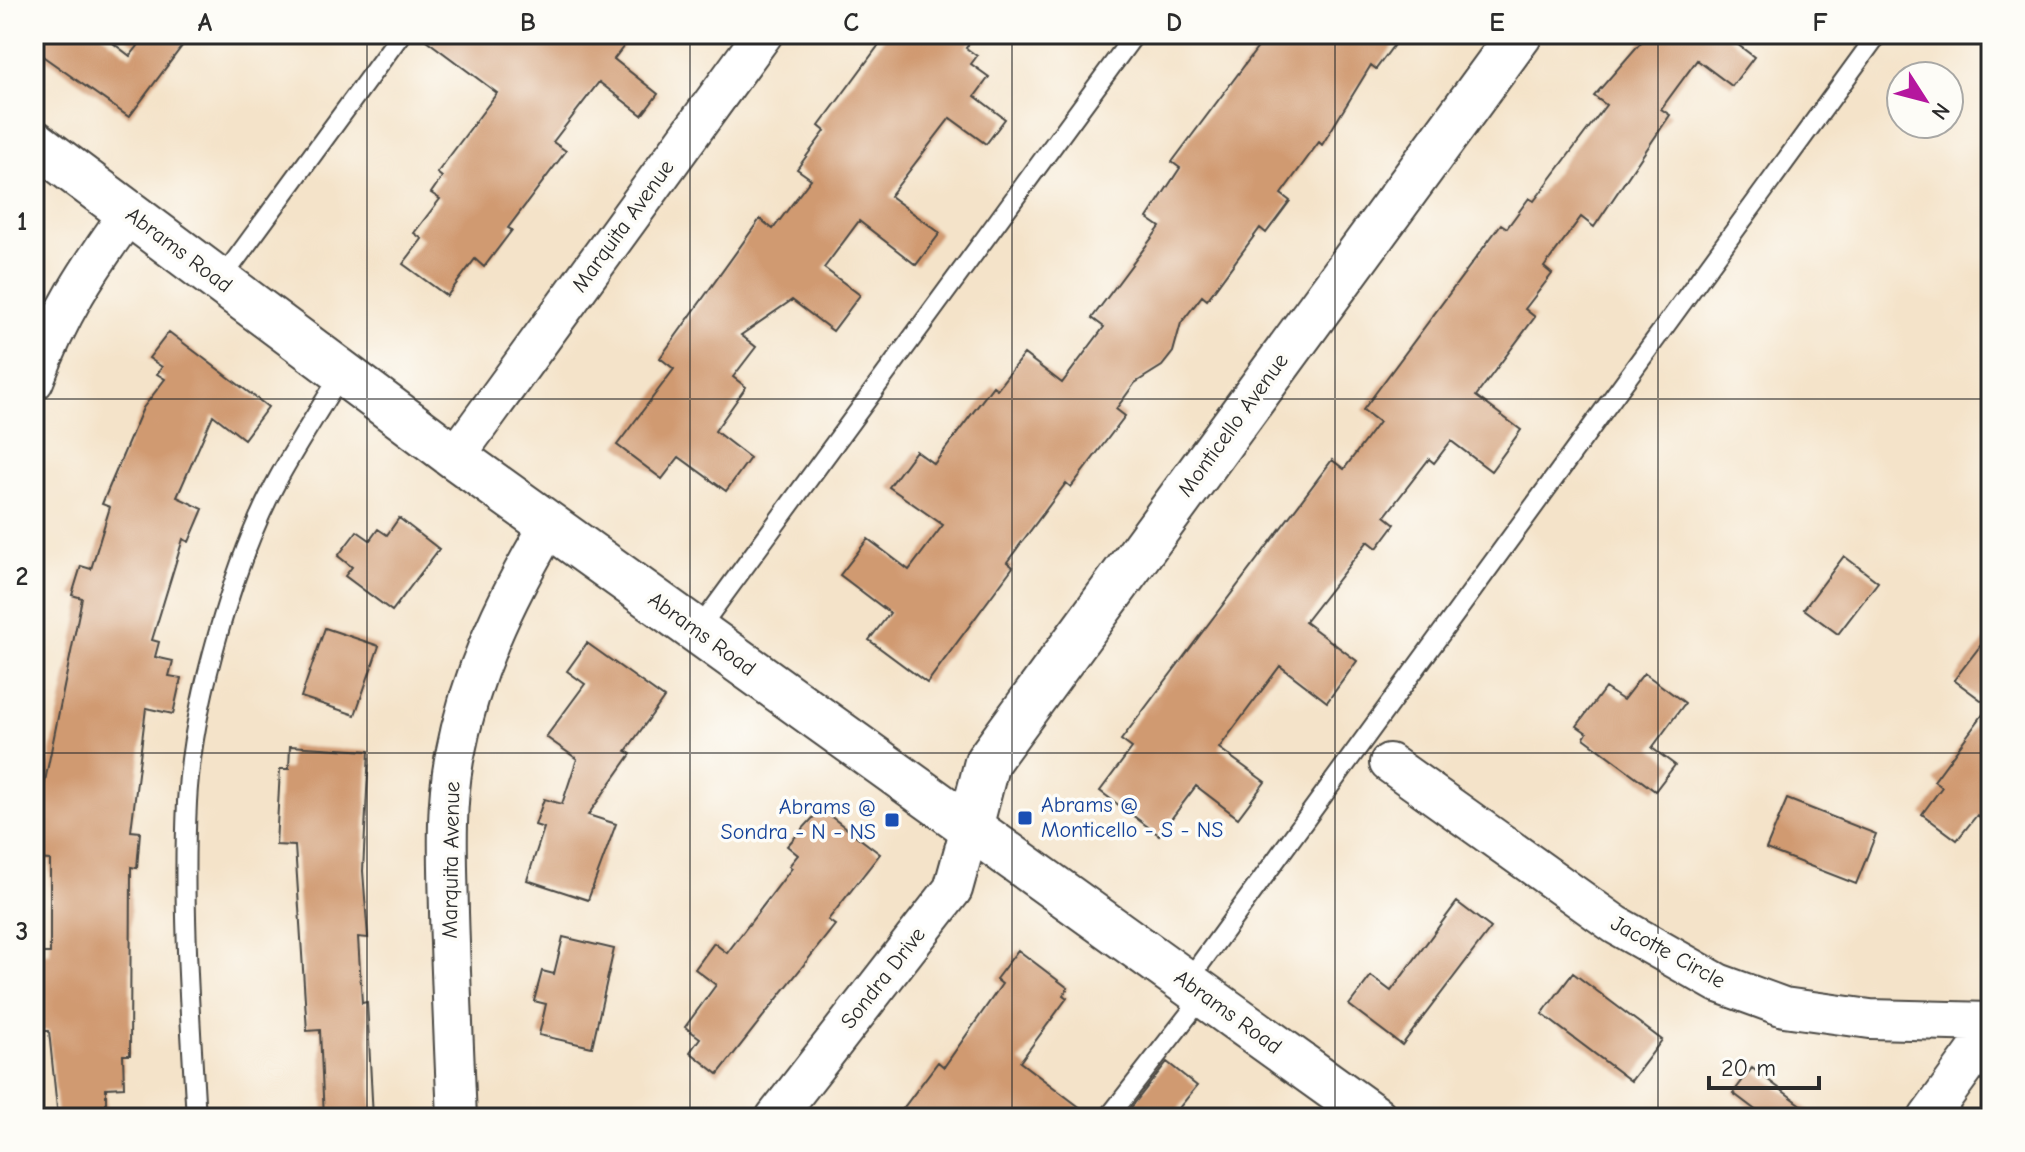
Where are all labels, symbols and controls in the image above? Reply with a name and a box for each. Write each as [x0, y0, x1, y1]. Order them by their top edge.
text: A [198, 8, 213, 38]
text: B [520, 8, 536, 38]
text: C [843, 8, 859, 38]
text: D [1166, 8, 1182, 38]
text: E [1489, 8, 1505, 38]
text: F [1812, 8, 1828, 38]
north arrow [1885, 60, 1965, 140]
text: N [1926, 98, 1955, 125]
street label: Marquita Avenue [566, 155, 680, 297]
street label: Abrams Road [121, 202, 237, 298]
text: 1 [17, 207, 27, 237]
street label: Monticello Avenue [1172, 348, 1294, 502]
text: 2 [16, 562, 28, 592]
street label: Abrams Road [643, 586, 761, 682]
street label: Marquita Avenue [437, 781, 465, 939]
place label: Abrams @ Monticello - S - NS [1041, 792, 1223, 843]
place label: Abrams @ Sondra - N - NS [721, 794, 876, 845]
marker: Abrams @ Monticello - S - NS [1016, 809, 1034, 827]
marker: Abrams @ Sondra - N - NS [883, 811, 901, 829]
street label: Jacotte Circle [1606, 910, 1730, 994]
text: 3 [16, 917, 28, 947]
street label: Sondra Drive [835, 922, 931, 1034]
street label: Abrams Road [1169, 964, 1287, 1060]
scale bar [1709, 1040, 1819, 1090]
text: 20 m [1721, 1054, 1776, 1082]

